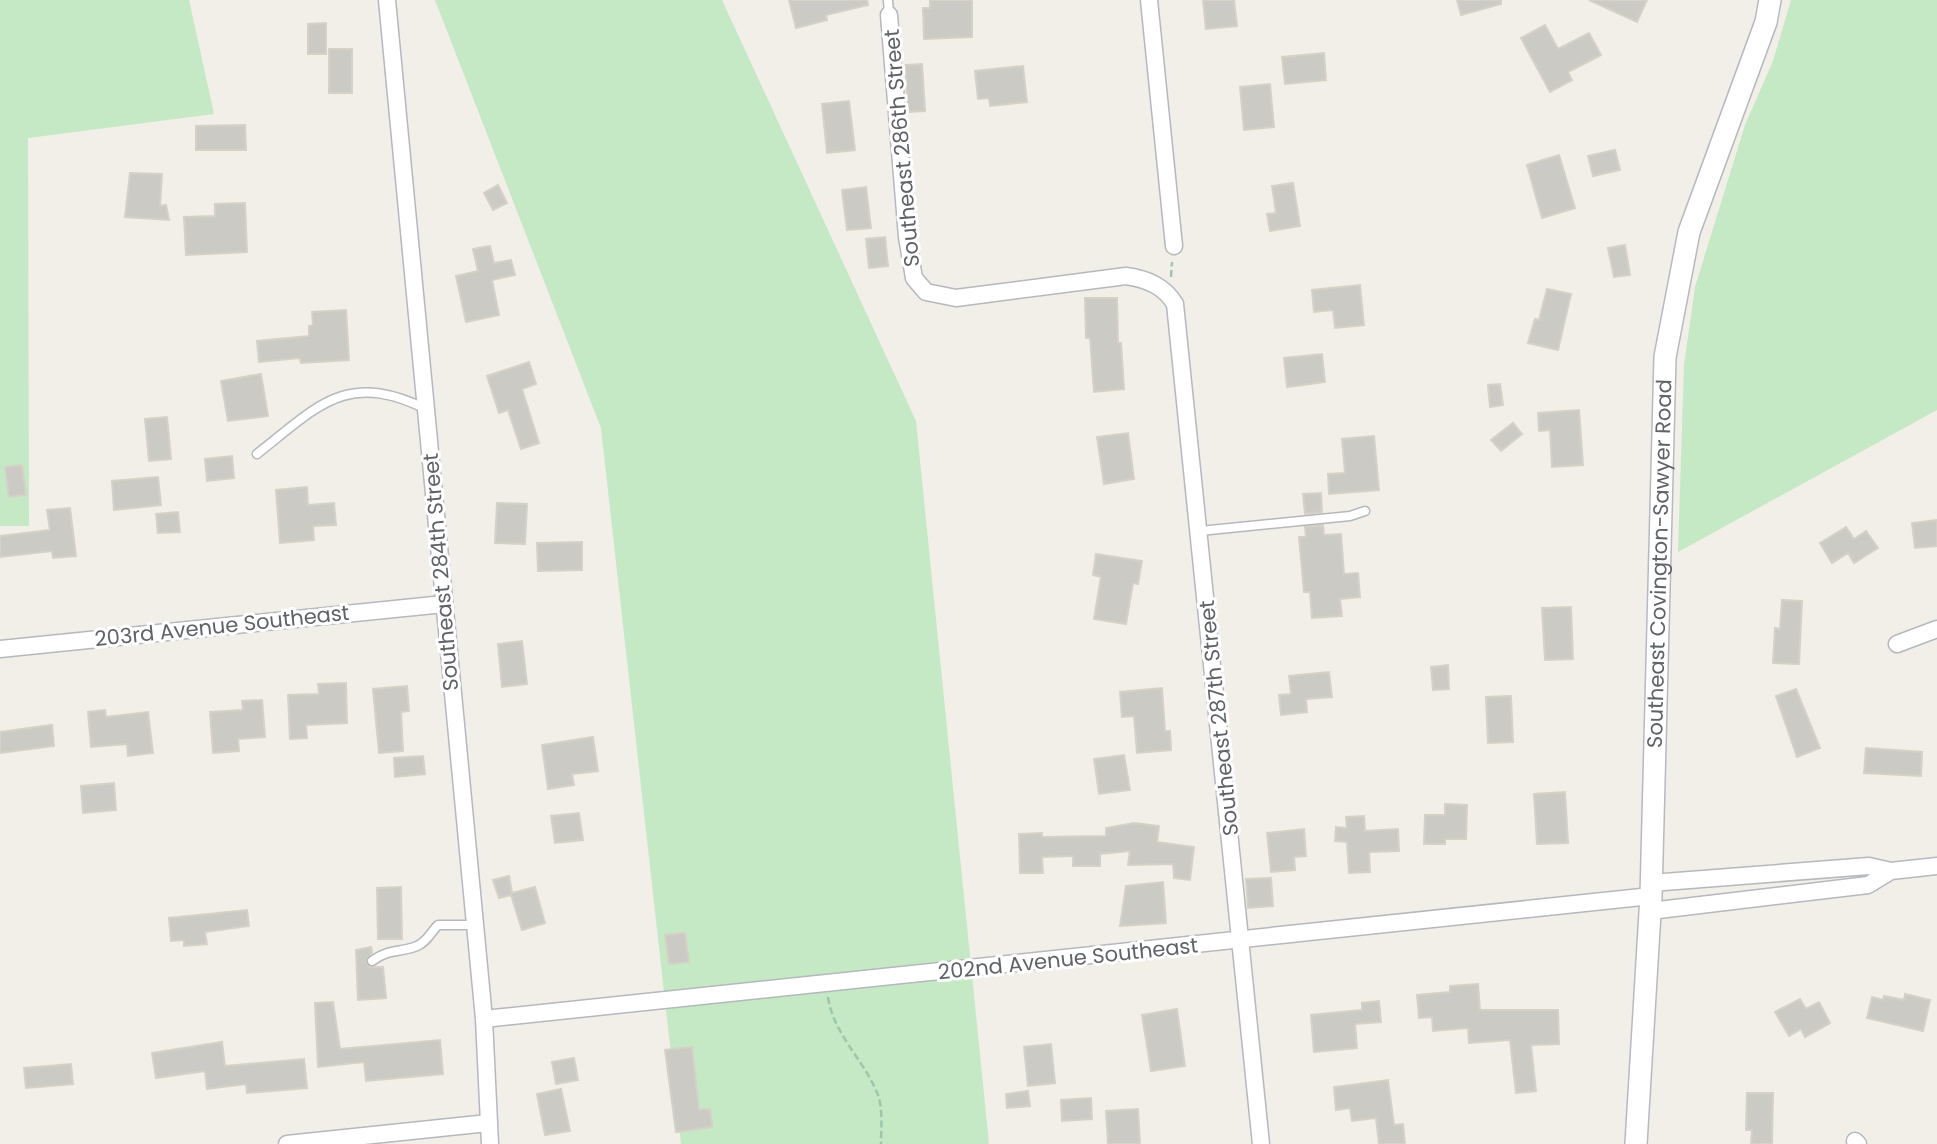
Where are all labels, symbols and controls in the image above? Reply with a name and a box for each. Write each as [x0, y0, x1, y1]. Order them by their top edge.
street label: Southeast 286th Street [877, 28, 926, 268]
street label: Southeast Covington-Sawyer Road [1640, 379, 1678, 748]
street label: Southeast 284th Street [416, 452, 465, 692]
street label: 203rd Avenue Southeast [93, 598, 351, 653]
street label: Southeast 287th Street [1192, 599, 1245, 837]
street label: 202nd Avenue Southeast [937, 930, 1199, 987]

